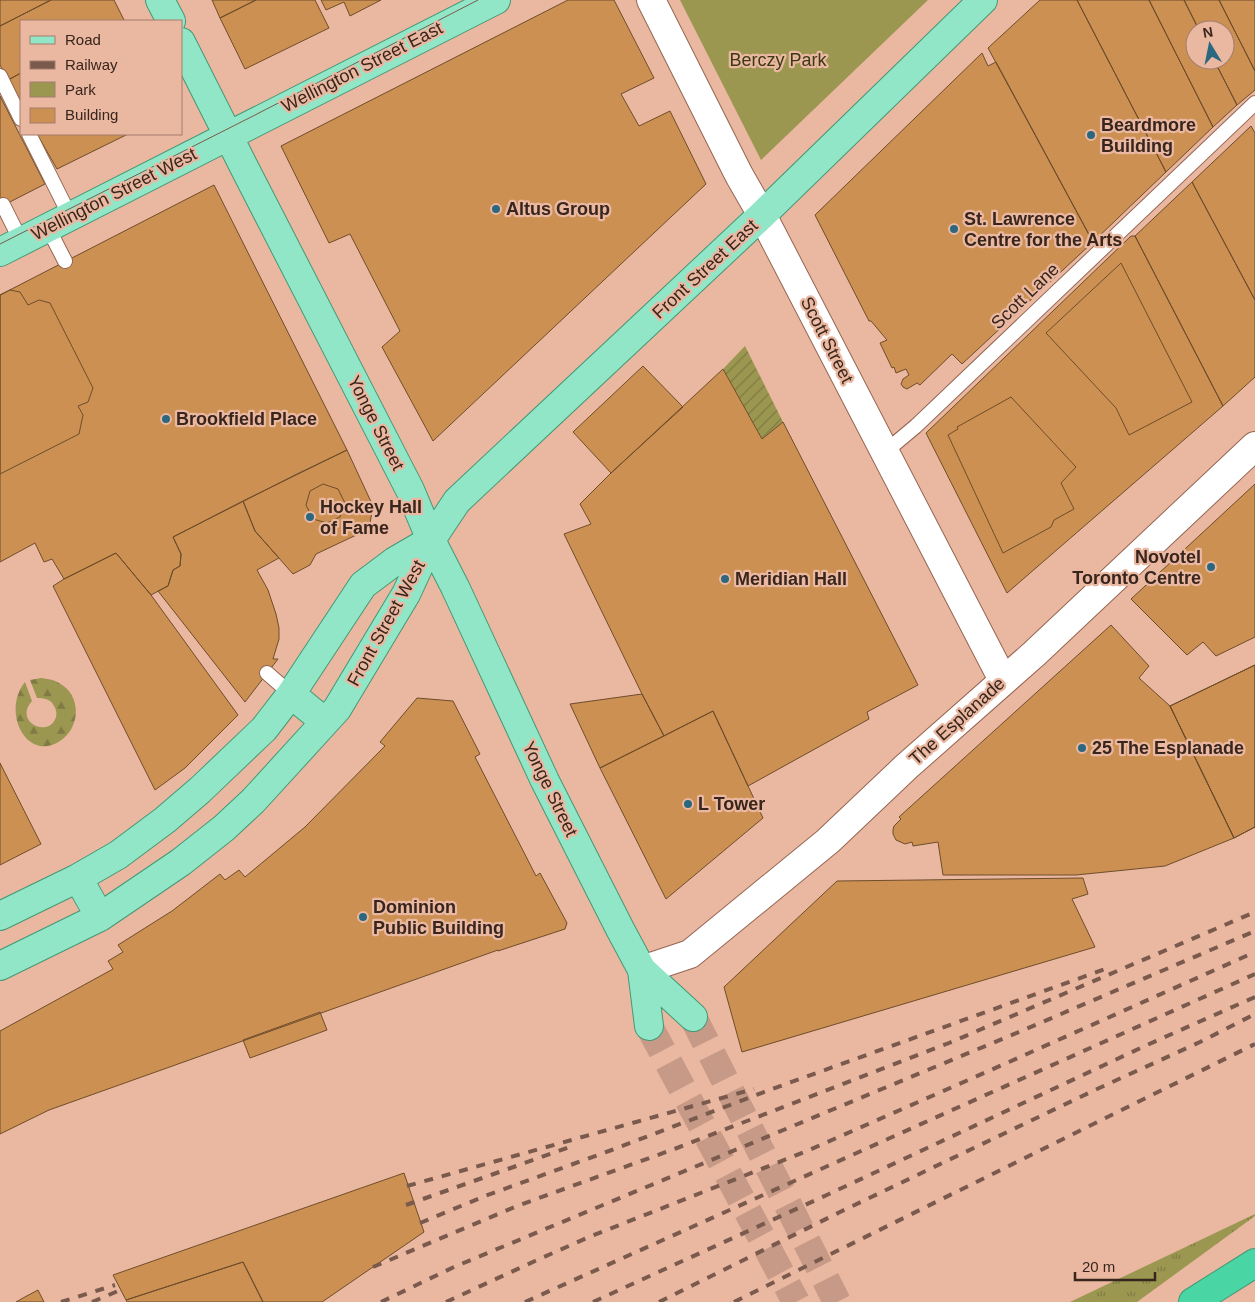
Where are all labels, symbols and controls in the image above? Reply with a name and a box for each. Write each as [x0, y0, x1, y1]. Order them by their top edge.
street label: Wellington Street East [278, 18, 446, 116]
legend [20, 20, 182, 135]
north arrow [1185, 20, 1235, 70]
text: N [1201, 23, 1214, 41]
text: Road [65, 31, 101, 48]
park label: Berczy Park [729, 50, 828, 70]
text: Railway [65, 56, 118, 73]
text: Park [65, 81, 96, 98]
text: Building [65, 106, 118, 123]
place label: Beardmore Building [1101, 115, 1196, 156]
marker: Beardmore Building [1085, 129, 1097, 141]
street label: Wellington Street West [28, 144, 200, 244]
place label: Altus Group [506, 199, 610, 219]
marker: Altus Group [490, 203, 502, 215]
place label: St. Lawrence Centre for the Arts [964, 209, 1122, 250]
street label: Front Street East [648, 215, 762, 323]
marker: St. Lawrence Centre for the Arts [948, 223, 960, 235]
street label: Scott Lane [987, 259, 1063, 333]
street label: Scott Street [797, 294, 857, 386]
street label: Yonge Street [344, 372, 408, 474]
place label: Brookfield Place [176, 409, 317, 429]
marker: Brookfield Place [160, 413, 172, 425]
place label: Hockey Hall of Fame [320, 497, 422, 538]
marker: Hockey Hall of Fame [304, 511, 316, 523]
place label: Novotel Toronto Centre [1072, 547, 1201, 588]
street label: Front Street West [343, 557, 429, 689]
marker: Novotel Toronto Centre [1205, 561, 1217, 573]
place label: Meridian Hall [735, 569, 847, 589]
marker: Meridian Hall [719, 573, 731, 585]
street label: The Esplanade [905, 673, 1009, 769]
street label: Yonge Street [518, 738, 582, 840]
place label: 25 The Esplanade [1092, 738, 1244, 758]
marker: 25 The Esplanade [1076, 742, 1088, 754]
place label: L Tower [698, 794, 765, 814]
marker: L Tower [682, 798, 694, 810]
place label: Dominion Public Building [373, 897, 504, 938]
marker: Dominion Public Building [357, 911, 369, 923]
scale bar [1075, 1250, 1155, 1282]
text: 20 m [1082, 1258, 1115, 1275]

